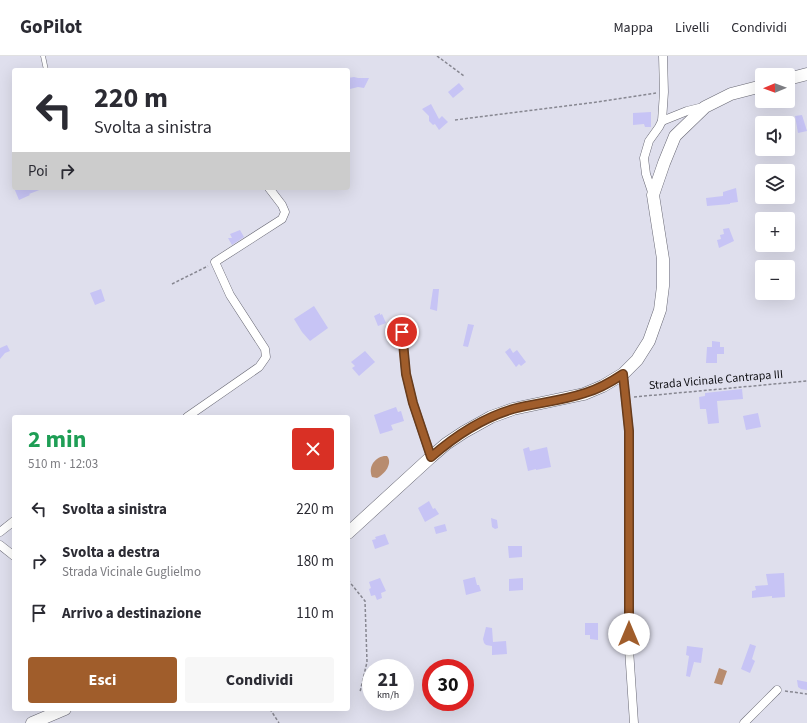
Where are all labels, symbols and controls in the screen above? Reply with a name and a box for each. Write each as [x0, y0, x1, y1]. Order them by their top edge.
text: GoPilot [20, 14, 82, 41]
text: Mappa [613, 18, 653, 38]
text: Livelli [675, 18, 709, 38]
text: Condividi [731, 18, 787, 38]
north arrow [755, 68, 795, 108]
map controls [755, 68, 795, 300]
text: 220 m [94, 78, 168, 118]
icon: left [28, 84, 80, 136]
text: Svolta a sinistra [94, 115, 212, 140]
button: sound [755, 116, 795, 156]
icon: right [56, 160, 78, 182]
text: Poi [28, 161, 48, 182]
button: layers [755, 164, 795, 204]
button: + [755, 212, 795, 252]
button: − [755, 260, 795, 300]
pin [385, 315, 419, 349]
icon: arrive [391, 321, 413, 343]
street label: Strada Vicinale Cantrapa III [648, 366, 784, 394]
text: 2 min [28, 422, 86, 457]
button: close [292, 428, 334, 470]
text: 510 m · 12:03 [28, 455, 98, 473]
icon: left [28, 498, 50, 520]
text: Svolta a sinistra [62, 499, 167, 520]
text: 220 m [296, 499, 334, 520]
text: Svolta a destra [62, 542, 160, 563]
icon: right [28, 550, 50, 572]
text: 180 m [296, 551, 334, 572]
text: Strada Vicinale Guglielmo [62, 563, 201, 581]
icon: arrive [28, 602, 50, 624]
text: Arrivo a destinazione [62, 603, 201, 624]
text: 110 m [296, 603, 334, 624]
position arrow [608, 613, 650, 655]
button: Esci [28, 657, 177, 703]
button: Condividi [185, 657, 334, 703]
speed limit sign: 30 [422, 659, 474, 711]
text: 21 [377, 666, 399, 694]
text: km/h [377, 688, 399, 702]

